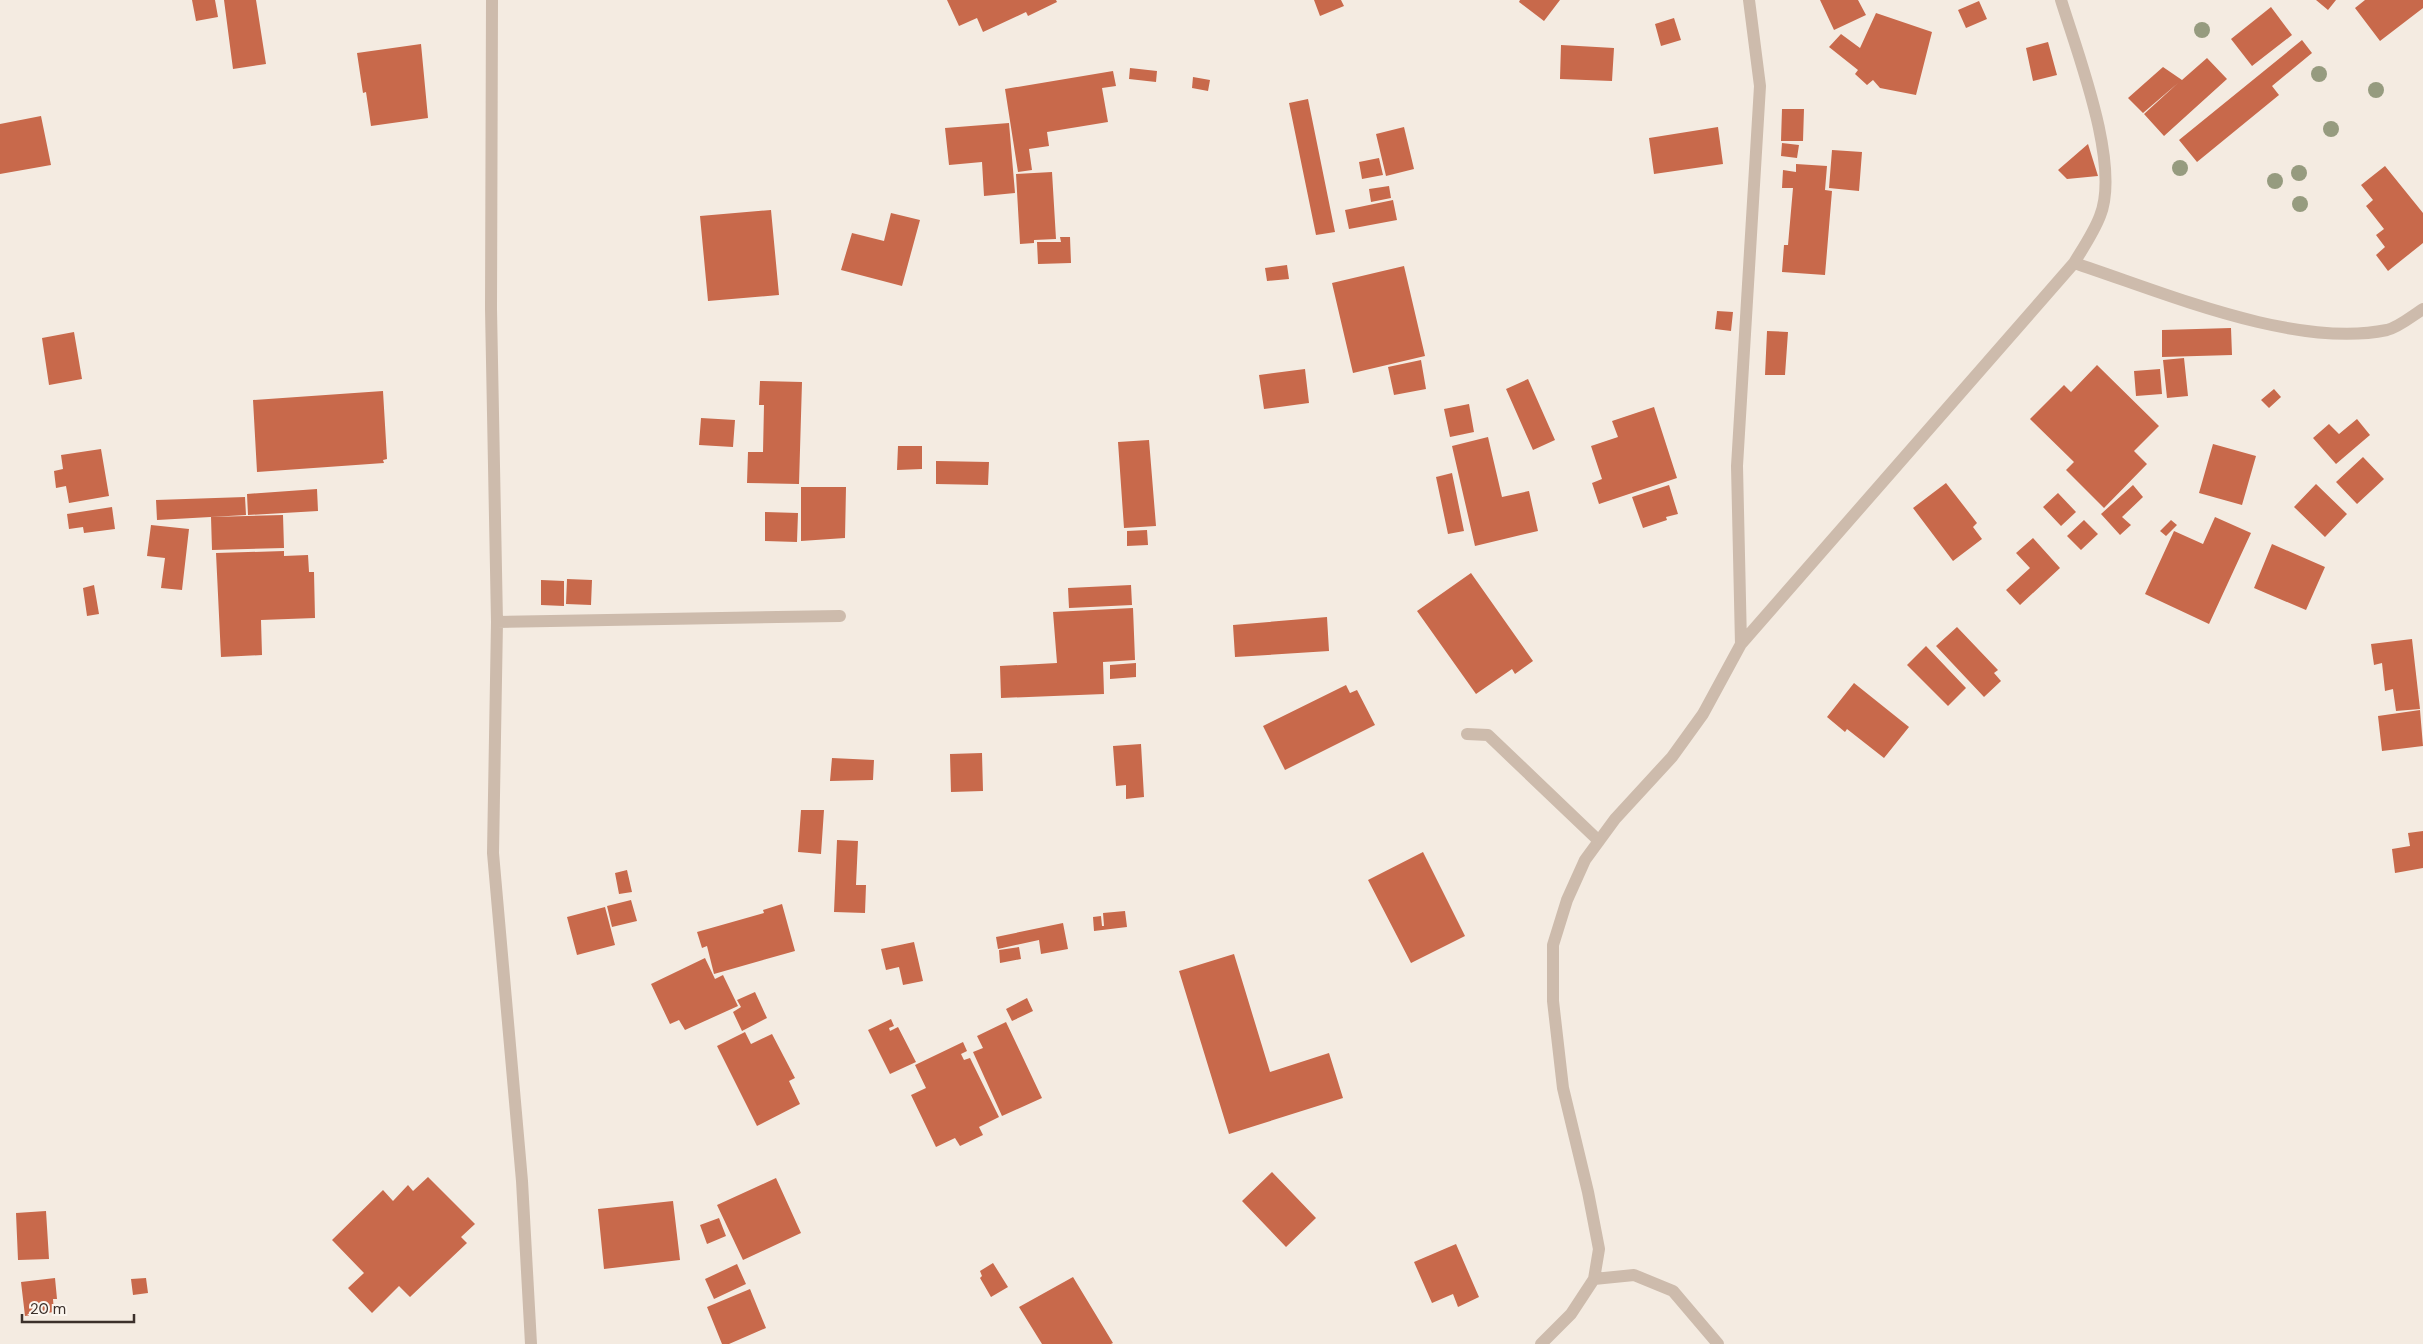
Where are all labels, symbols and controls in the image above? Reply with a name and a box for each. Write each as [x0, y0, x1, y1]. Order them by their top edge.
scale bar [22, 1292, 135, 1324]
text: 20 m [30, 1299, 66, 1319]

